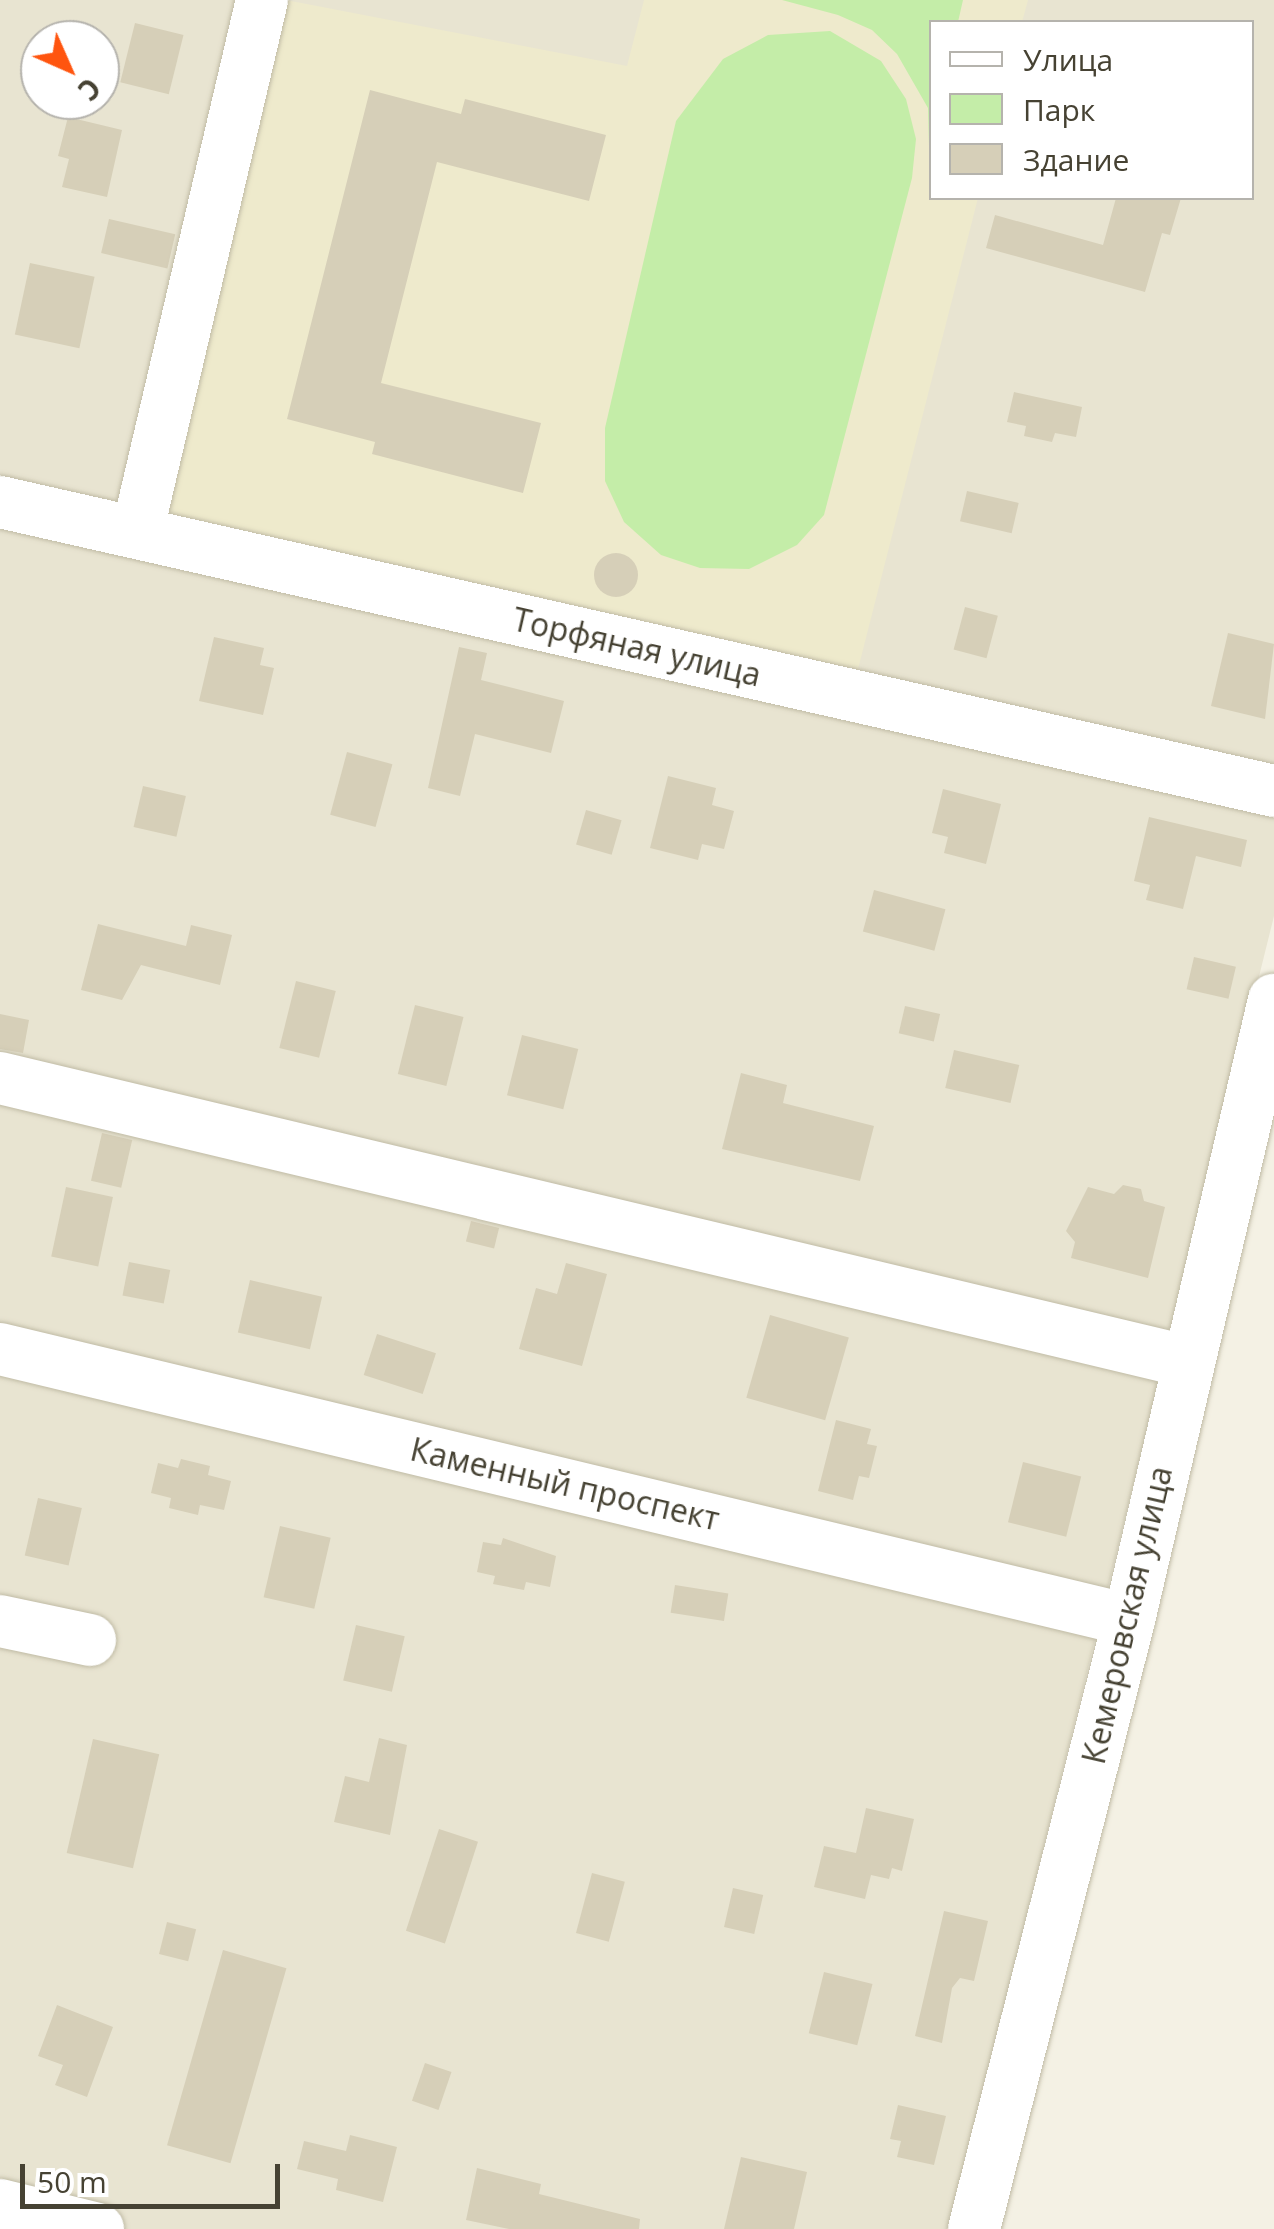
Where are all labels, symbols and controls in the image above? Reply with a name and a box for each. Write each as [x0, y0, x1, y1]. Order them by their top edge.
north arrow [20, 20, 120, 120]
legend [929, 20, 1254, 200]
text: Улица [1023, 39, 1113, 80]
text: С [70, 70, 110, 110]
text: Парк [1023, 89, 1095, 130]
text: Здание [1023, 139, 1129, 180]
street label: Торфяная улица [509, 600, 765, 694]
street label: Каменный проспект [407, 1430, 723, 1538]
street label: Кемеровская улица [1074, 1462, 1180, 1768]
scale bar [25, 2144, 285, 2206]
text: 50 m [37, 2161, 107, 2202]

